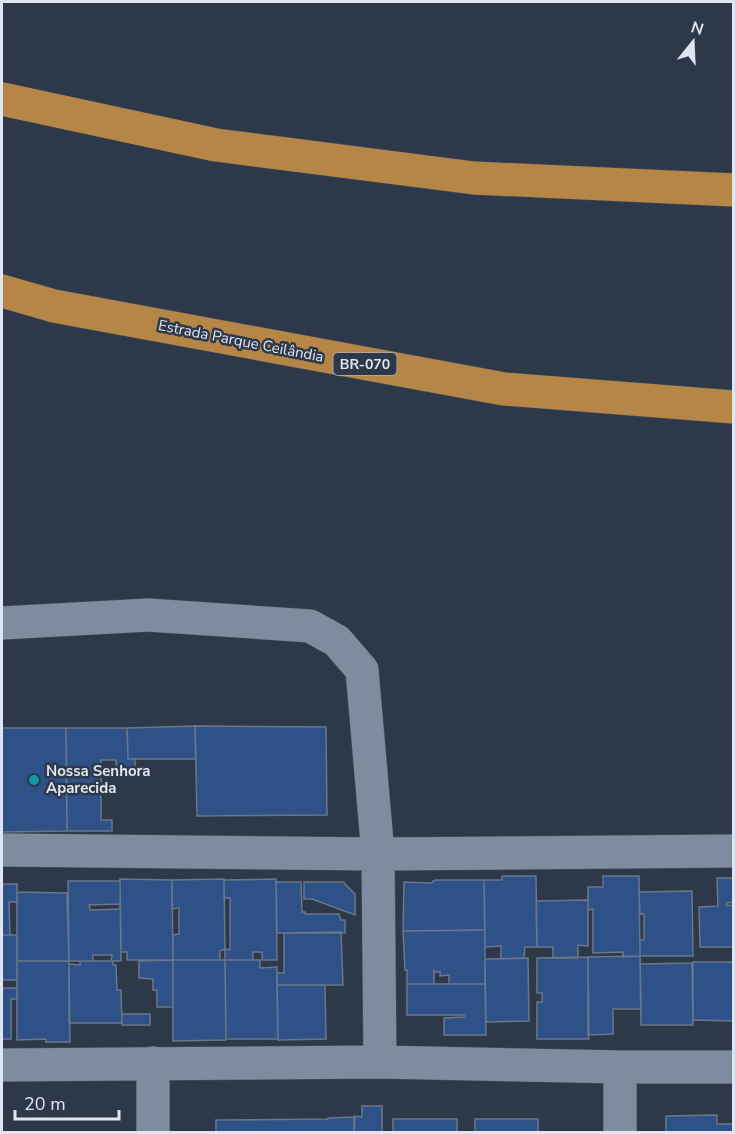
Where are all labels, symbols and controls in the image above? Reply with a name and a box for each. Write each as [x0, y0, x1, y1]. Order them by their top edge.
north arrow [663, 12, 723, 72]
text: N [688, 16, 706, 41]
street label: Estrada Parque Ceilândia [156, 315, 326, 367]
road number: BR-070 [334, 353, 397, 375]
place label: Nossa Senhora Aparecida [46, 761, 151, 798]
marker: Nossa Senhora Aparecida [27, 773, 41, 787]
scale bar [15, 1083, 118, 1121]
text: 20 m [24, 1092, 66, 1116]

